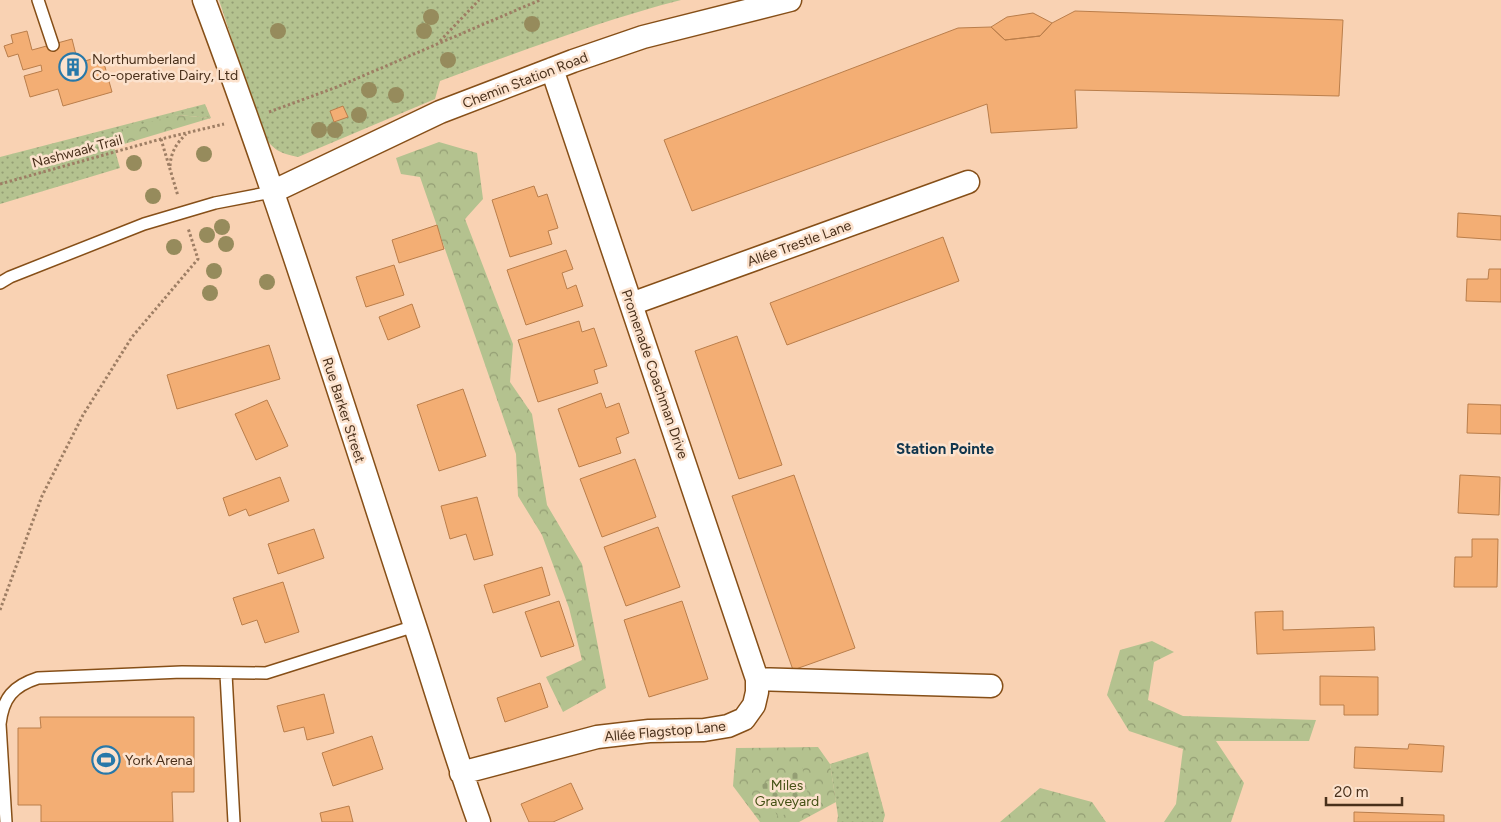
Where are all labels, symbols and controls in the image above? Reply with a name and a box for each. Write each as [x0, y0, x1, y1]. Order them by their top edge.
street label: Chemin Station Road [460, 49, 590, 112]
place label: Northumberland Co-operative Dairy, Ltd [92, 51, 238, 84]
building icon: Northumberland Co-operative Dairy, Ltd [58, 52, 88, 82]
street label: Nashwaak Trail [30, 131, 124, 172]
street label: Allée Trestle Lane [745, 217, 854, 270]
street label: Promenade Coachman Drive [617, 287, 692, 461]
street label: Rue Barker Street [318, 355, 369, 465]
district label: Station Pointe [896, 440, 995, 458]
street label: Allée Flagstop Lane [604, 718, 727, 745]
sports icon: York Arena [91, 745, 121, 775]
place label: York Arena [125, 752, 193, 769]
scale bar [1326, 774, 1402, 806]
park label: Miles Graveyard [755, 777, 819, 810]
text: 20 m [1334, 783, 1368, 801]

